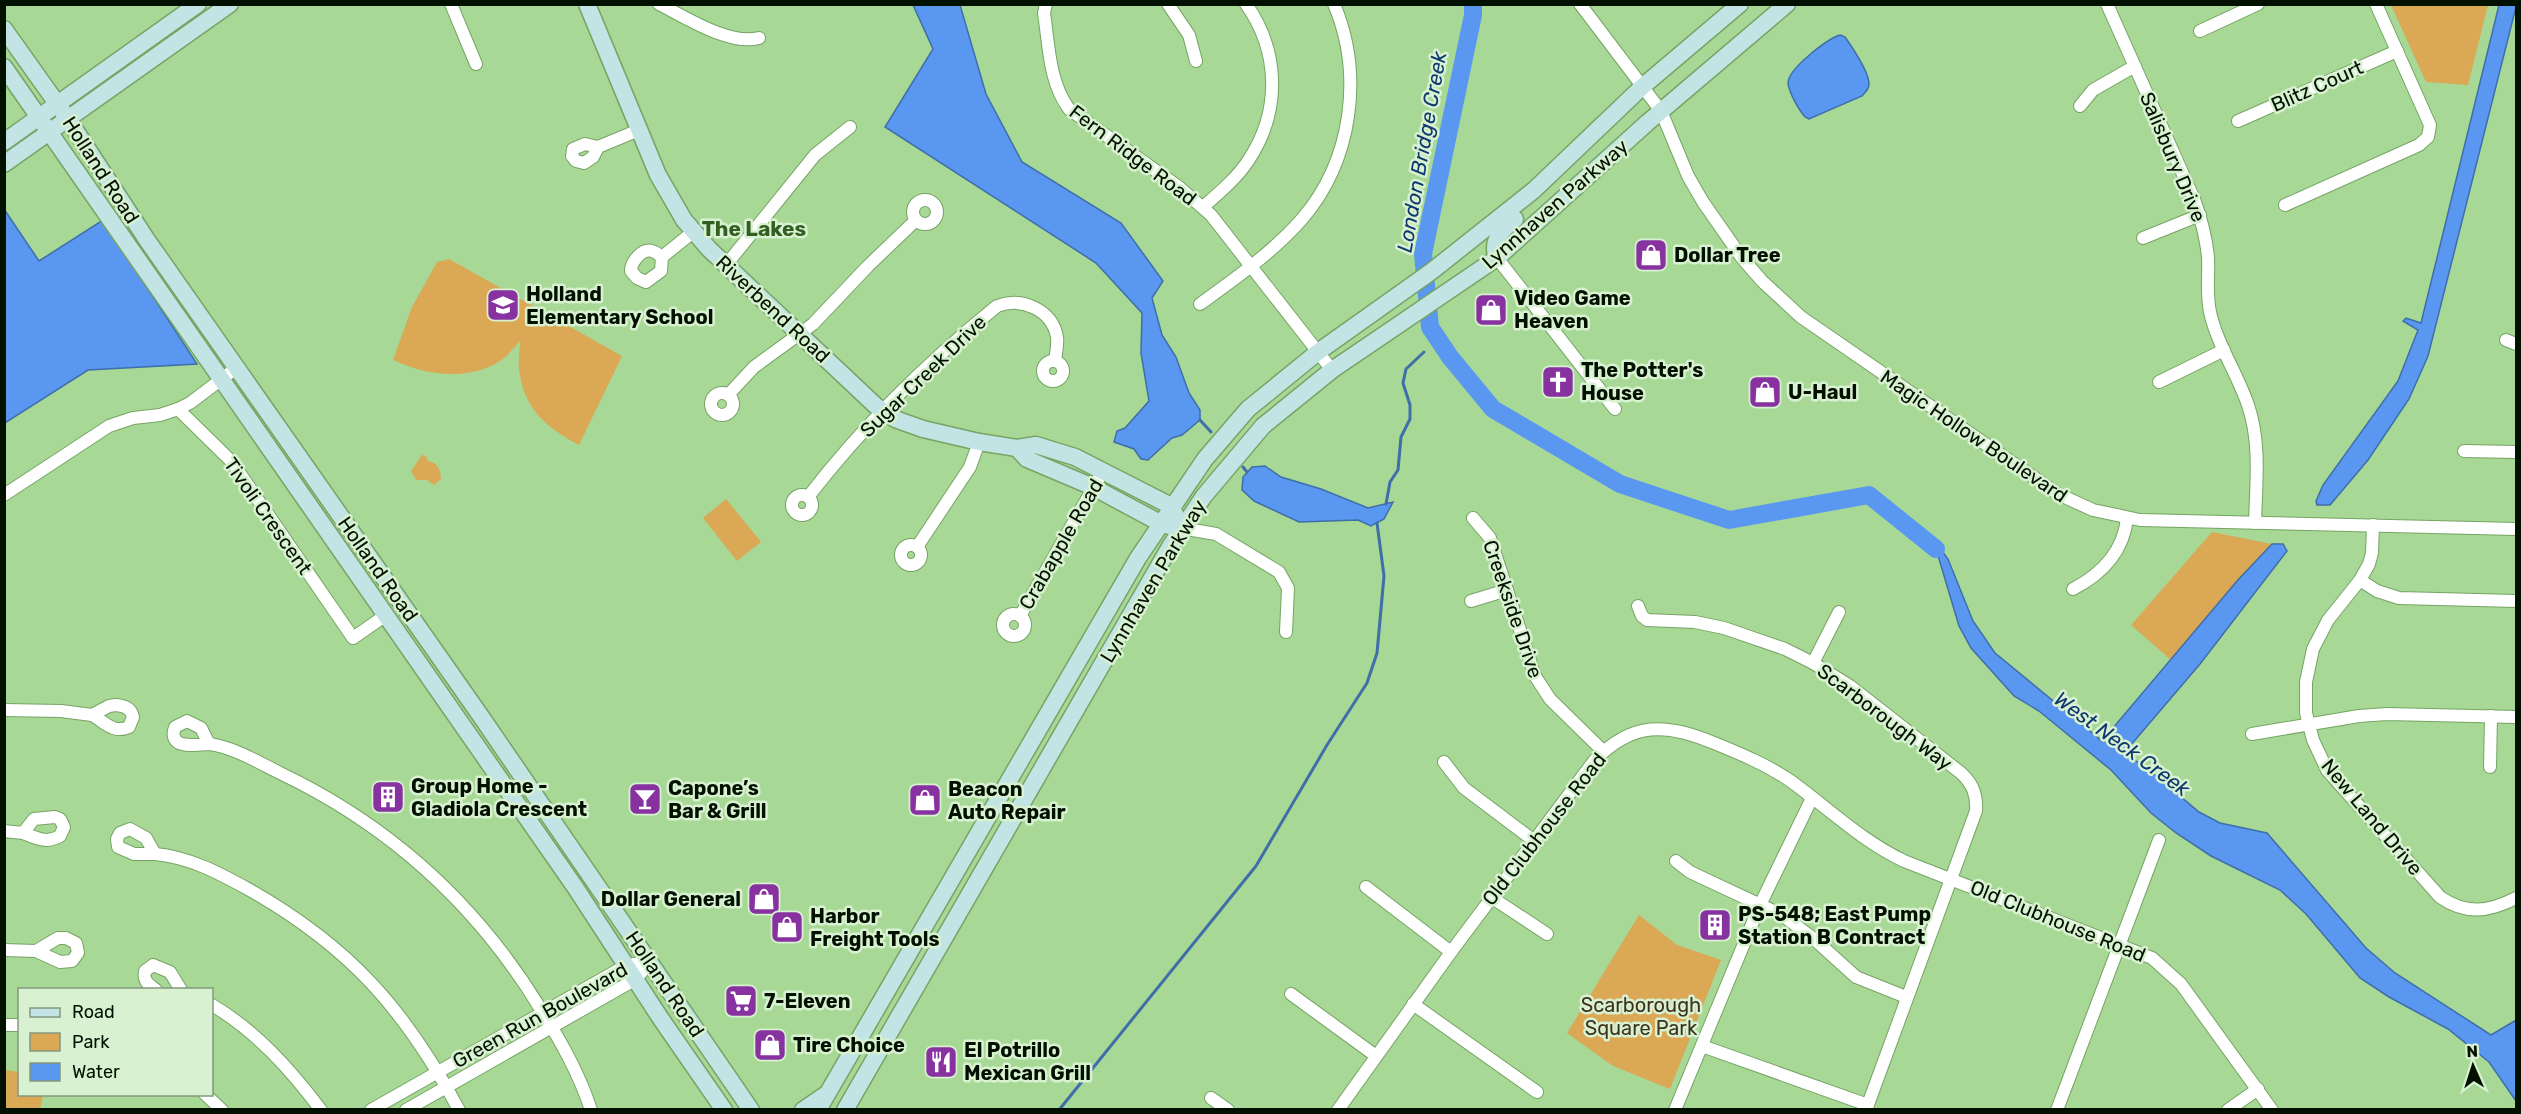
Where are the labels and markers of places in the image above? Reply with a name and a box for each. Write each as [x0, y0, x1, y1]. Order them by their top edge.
shop icon: Dollar Tree [1633, 237, 1669, 273]
place label: Dollar Tree [1674, 243, 1781, 267]
place label: Holland Elementary School [526, 282, 713, 329]
place label: Video Game Heaven [1514, 286, 1631, 333]
school or university icon: Holland Elementary School [485, 287, 521, 323]
shop icon: Video Game Heaven [1473, 292, 1509, 328]
place label: The Potter's House [1581, 358, 1703, 405]
church icon: The Potter's House [1540, 364, 1576, 400]
shop icon: U-Haul [1747, 374, 1783, 410]
place label: U-Haul [1788, 380, 1857, 404]
place label: Group Home - Gladiola Crescent [411, 774, 587, 821]
place label: Capone’s Bar & Grill [668, 776, 767, 823]
place label: Beacon Auto Repair [948, 777, 1066, 824]
building icon: Group Home - Gladiola Crescent [370, 779, 406, 815]
bar icon: Capone’s Bar & Grill [627, 781, 663, 817]
shop icon: Beacon Auto Repair [907, 782, 943, 818]
shop icon: Dollar General [746, 881, 782, 917]
place label: Dollar General [601, 887, 741, 911]
place label: PS-548; East Pump Station B Contract [1738, 902, 1931, 949]
place label: Harbor Freight Tools [810, 904, 940, 951]
building icon: PS-548; East Pump Station B Contract [1697, 907, 1733, 943]
shop icon: Harbor Freight Tools [769, 909, 805, 945]
supermarket icon: 7-Eleven [723, 983, 759, 1019]
place label: 7-Eleven [764, 989, 851, 1013]
shop icon: Tire Choice [752, 1027, 788, 1063]
place label: Tire Choice [793, 1033, 905, 1057]
place label: El Potrillo Mexican Grill [964, 1038, 1091, 1085]
restaurant icon: El Potrillo Mexican Grill [923, 1044, 959, 1080]

